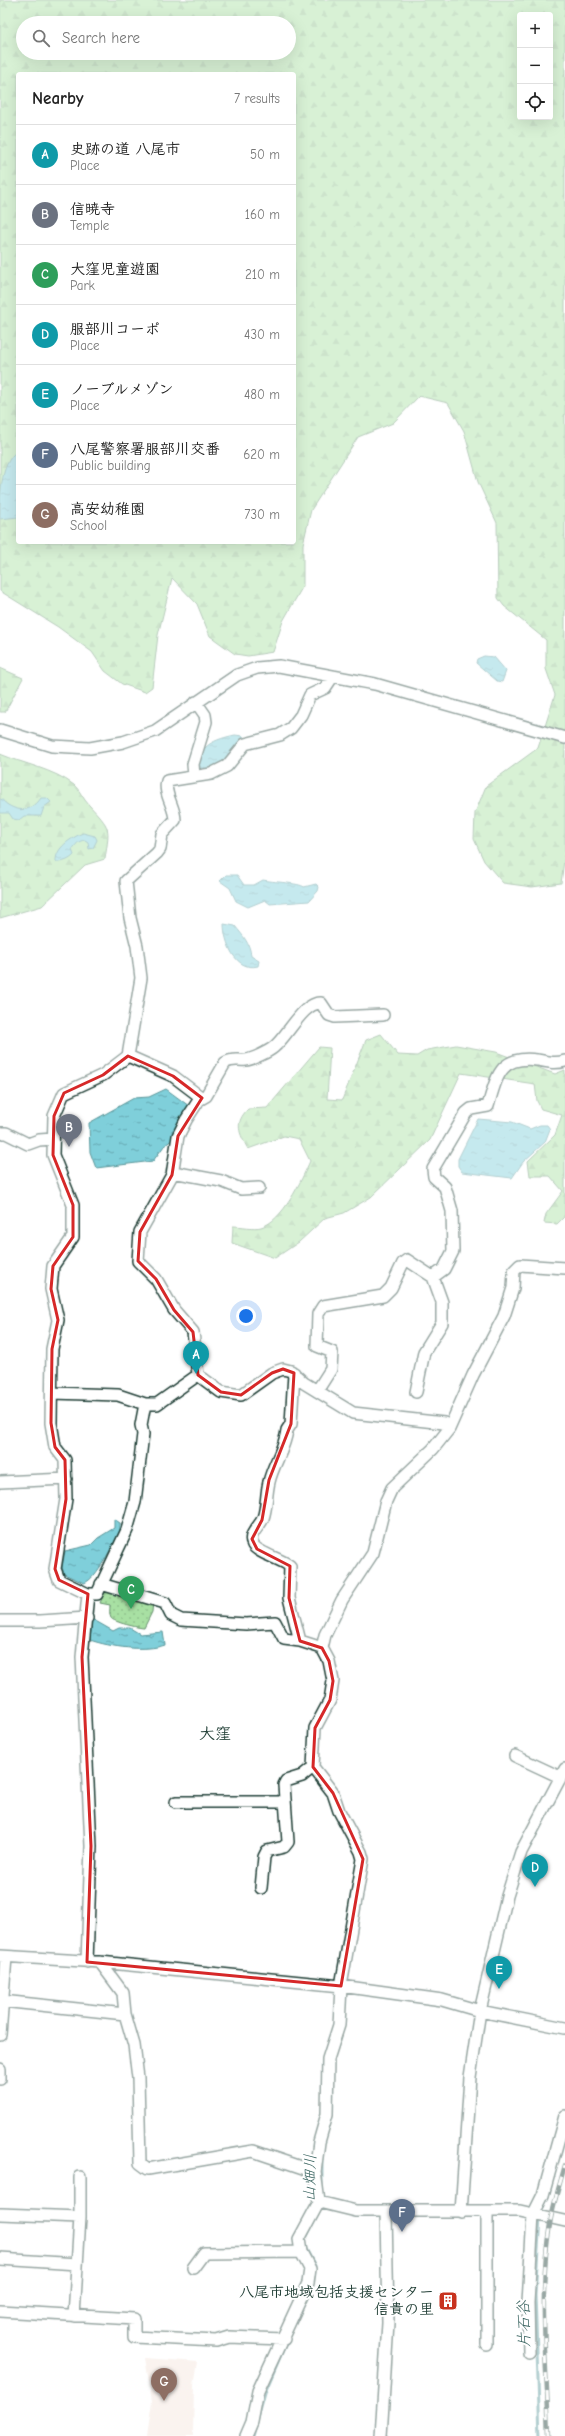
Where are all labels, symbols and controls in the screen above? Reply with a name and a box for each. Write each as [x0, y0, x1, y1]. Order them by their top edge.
map controls [517, 12, 553, 120]
button: + [517, 12, 553, 48]
search box [16, 16, 296, 60]
icon: search [30, 27, 52, 49]
text: Search here [62, 29, 140, 47]
button: − [517, 48, 553, 84]
button: locate [517, 84, 553, 120]
text: Nearby [32, 89, 83, 108]
text: 7 results [234, 91, 280, 106]
text: 史跡の道 八尾市 [70, 140, 180, 158]
text: A [41, 147, 49, 162]
text: 50 m [250, 147, 280, 162]
text: Place [70, 158, 100, 173]
text: 信暁寺 [70, 200, 115, 218]
text: B [41, 207, 49, 222]
text: 160 m [245, 207, 280, 222]
text: Temple [70, 218, 109, 233]
text: 大窪児童遊園 [70, 260, 160, 278]
text: C [41, 267, 49, 282]
text: 210 m [245, 267, 280, 282]
text: Park [70, 278, 95, 293]
text: 服部川コーポ [70, 320, 160, 338]
text: D [41, 327, 49, 342]
text: 430 m [244, 327, 280, 342]
text: Place [70, 338, 100, 353]
text: ノーブルメゾン [70, 380, 174, 398]
text: E [41, 387, 49, 402]
text: 480 m [244, 387, 280, 402]
text: Place [70, 398, 100, 413]
text: 八尾警察署服部川交番 [70, 440, 220, 458]
text: F [41, 447, 49, 462]
text: 620 m [243, 447, 280, 462]
text: Public building [70, 458, 151, 473]
text: 高安幼稚園 [70, 500, 145, 518]
text: G [40, 507, 50, 522]
text: 730 m [244, 507, 280, 522]
text: School [70, 518, 107, 533]
pin: B [56, 1114, 82, 1147]
your location [236, 1306, 256, 1326]
pin: A [183, 1341, 209, 1374]
pin: C [118, 1576, 144, 1609]
district label: 大窪 [199, 1725, 231, 1743]
pin: D [522, 1854, 548, 1887]
pin: E [486, 1956, 512, 1989]
water label: 山畑川 [301, 2154, 319, 2202]
pin: F [389, 2199, 415, 2232]
place label: 八尾市地域包括支援センター 信貴の里 [239, 2283, 434, 2318]
building icon: 八尾市地域包括支援センター 信貴の里 [437, 2290, 459, 2312]
water label: 片石谷 [515, 2299, 533, 2348]
pin: G [151, 2368, 177, 2401]

